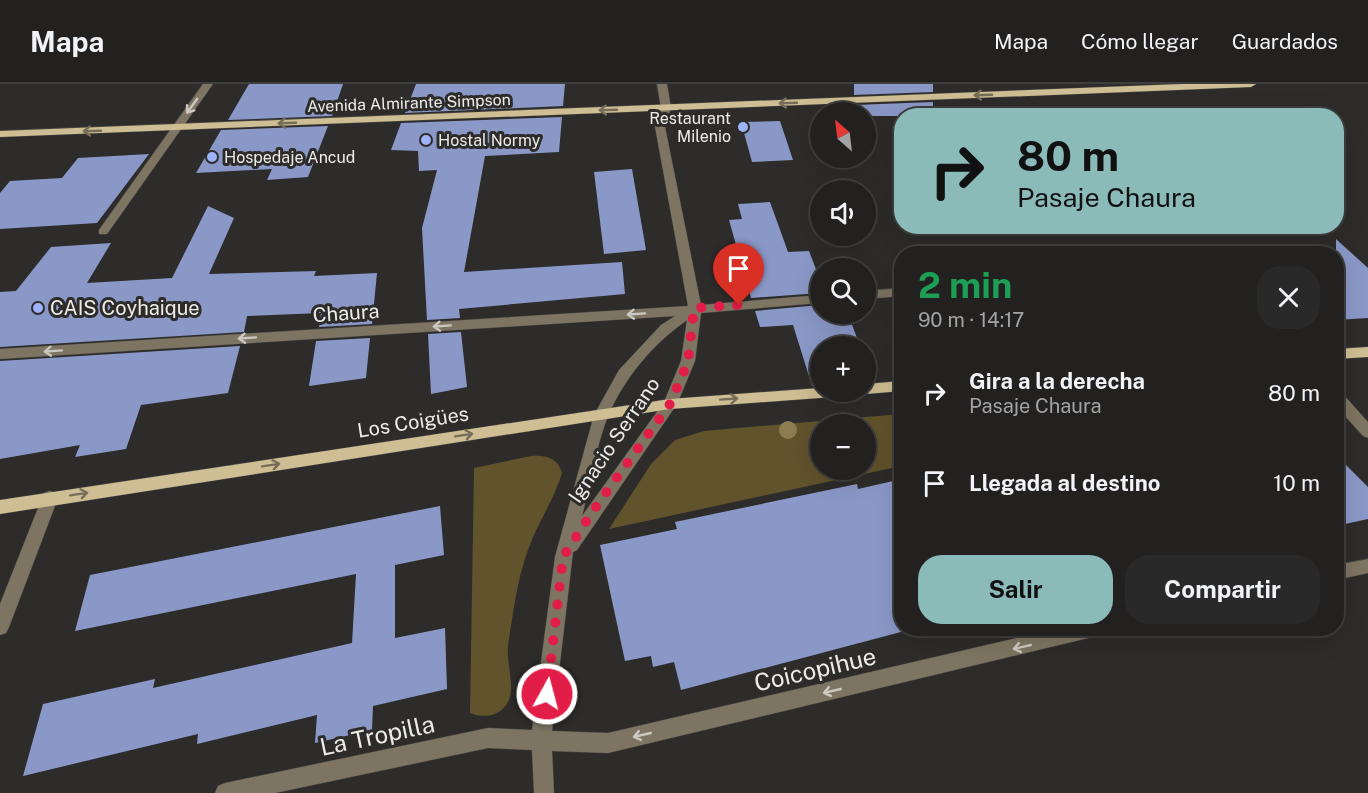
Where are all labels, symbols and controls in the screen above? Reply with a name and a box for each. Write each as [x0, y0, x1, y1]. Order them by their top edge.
text: Mapa [30, 25, 104, 58]
text: Mapa [994, 29, 1048, 54]
text: Cómo llegar [1081, 29, 1199, 54]
text: Guardados [1232, 29, 1338, 54]
one-way arrow [973, 89, 993, 101]
street label: Avenida Almirante Simpson [307, 90, 511, 116]
one-way arrow [778, 97, 798, 109]
one-way arrow [186, 98, 198, 114]
north arrow [810, 102, 876, 168]
map controls [810, 102, 876, 480]
one-way arrow [598, 105, 618, 116]
place label: Restaurant Milenio [649, 109, 731, 146]
one-way arrow [278, 118, 298, 129]
marker: Restaurant Milenio [736, 120, 750, 134]
one-way arrow [83, 125, 103, 137]
place label: Hostal Normy [438, 131, 541, 150]
text: 80 m [1017, 131, 1119, 180]
icon: right [918, 132, 996, 210]
marker: Hostal Normy [419, 133, 433, 147]
place label: Hospedaje Ancud [224, 148, 355, 167]
marker: Hospedaje Ancud [205, 150, 219, 164]
button: sound [810, 180, 876, 246]
text: Pasaje Chaura [1017, 181, 1196, 213]
pin [713, 243, 764, 305]
icon: arrive [722, 252, 755, 285]
button: search [810, 258, 876, 324]
text: 2 min [918, 264, 1012, 306]
button: close [1257, 266, 1320, 329]
place label: CAIS Coyhaique [50, 296, 200, 320]
street label: Chaura [312, 299, 380, 327]
marker: CAIS Coyhaique [31, 301, 45, 315]
text: 90 m · 14:17 [918, 308, 1024, 332]
one-way arrow [627, 309, 647, 320]
one-way arrow [432, 321, 452, 332]
one-way arrow [238, 333, 258, 344]
button: + [810, 336, 876, 402]
one-way arrow [43, 345, 63, 356]
text: Gira a la derecha [969, 368, 1145, 394]
street label: Ignacio Serrano [563, 373, 665, 507]
icon: right [918, 377, 951, 410]
text: 80 m [1268, 380, 1320, 406]
one-way arrow [718, 394, 738, 405]
text: Pasaje Chaura [969, 394, 1102, 418]
street label: Los Coigües [356, 401, 470, 443]
button: − [810, 414, 876, 480]
one-way arrow [454, 430, 473, 441]
one-way arrow [261, 459, 281, 470]
icon: arrive [918, 467, 951, 500]
text: Llegada al destino [969, 470, 1160, 496]
text: 10 m [1273, 470, 1320, 496]
one-way arrow [68, 489, 88, 500]
button: Salir [918, 555, 1113, 624]
button: Compartir [1125, 555, 1320, 624]
street label: Coicopihue [751, 641, 879, 697]
one-way arrow [1013, 641, 1032, 653]
position arrow [515, 662, 579, 726]
one-way arrow [823, 686, 842, 697]
street label: La Tropilla [317, 709, 437, 761]
one-way arrow [633, 730, 652, 742]

